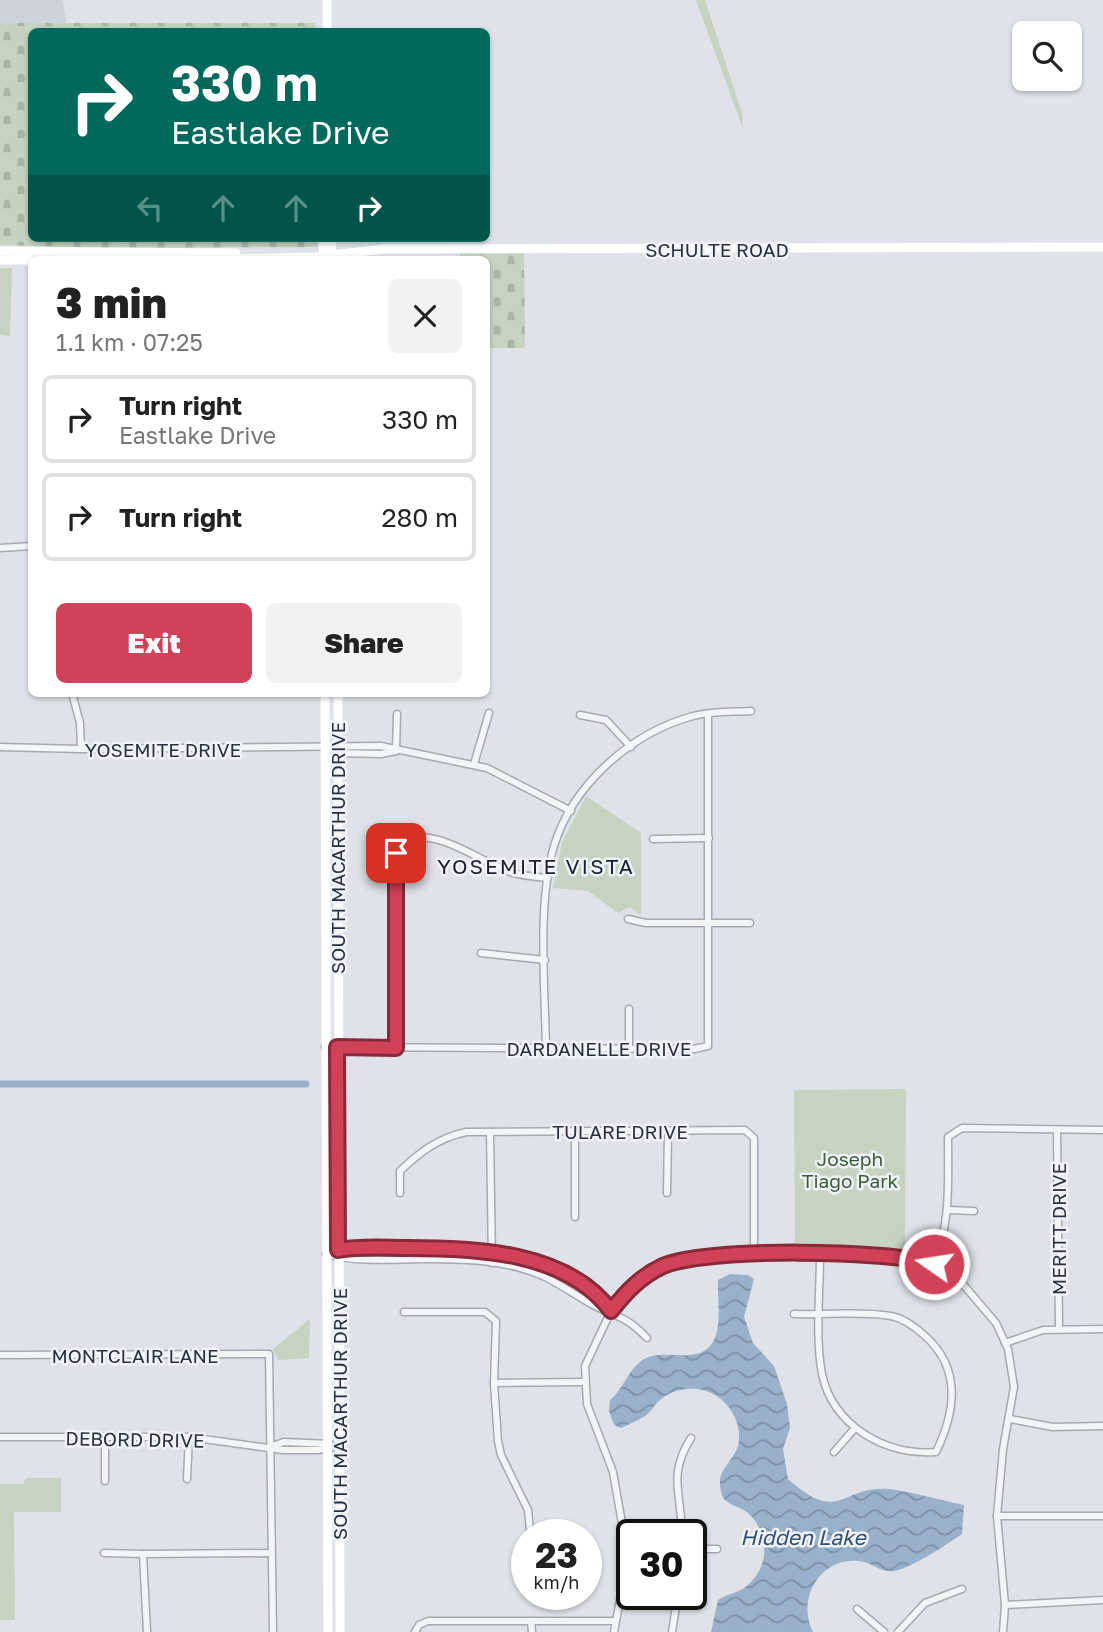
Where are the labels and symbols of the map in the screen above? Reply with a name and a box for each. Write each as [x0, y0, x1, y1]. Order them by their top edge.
street label: SCHULTE ROAD [645, 238, 789, 261]
street label: SOUTH MACARTHUR DRIVE [326, 722, 349, 974]
street label: YOSEMITE DRIVE [85, 738, 241, 761]
pin [366, 823, 426, 883]
district label: YOSEMITE VISTA [437, 853, 635, 879]
street label: DARDANELLE DRIVE [507, 1037, 691, 1060]
street label: TULARE DRIVE [552, 1120, 688, 1143]
park label: Joseph Tiago Park [802, 1147, 899, 1192]
street label: MERITT DRIVE [1047, 1163, 1070, 1295]
position arrow [897, 1227, 971, 1301]
street label: SOUTH MACARTHUR DRIVE [328, 1288, 351, 1540]
street label: MONTCLAIR LANE [51, 1344, 219, 1367]
street label: DEBORD DRIVE [65, 1426, 205, 1452]
speed limit sign: 30 [616, 1519, 707, 1610]
water label: Hidden Lake [740, 1524, 868, 1550]

